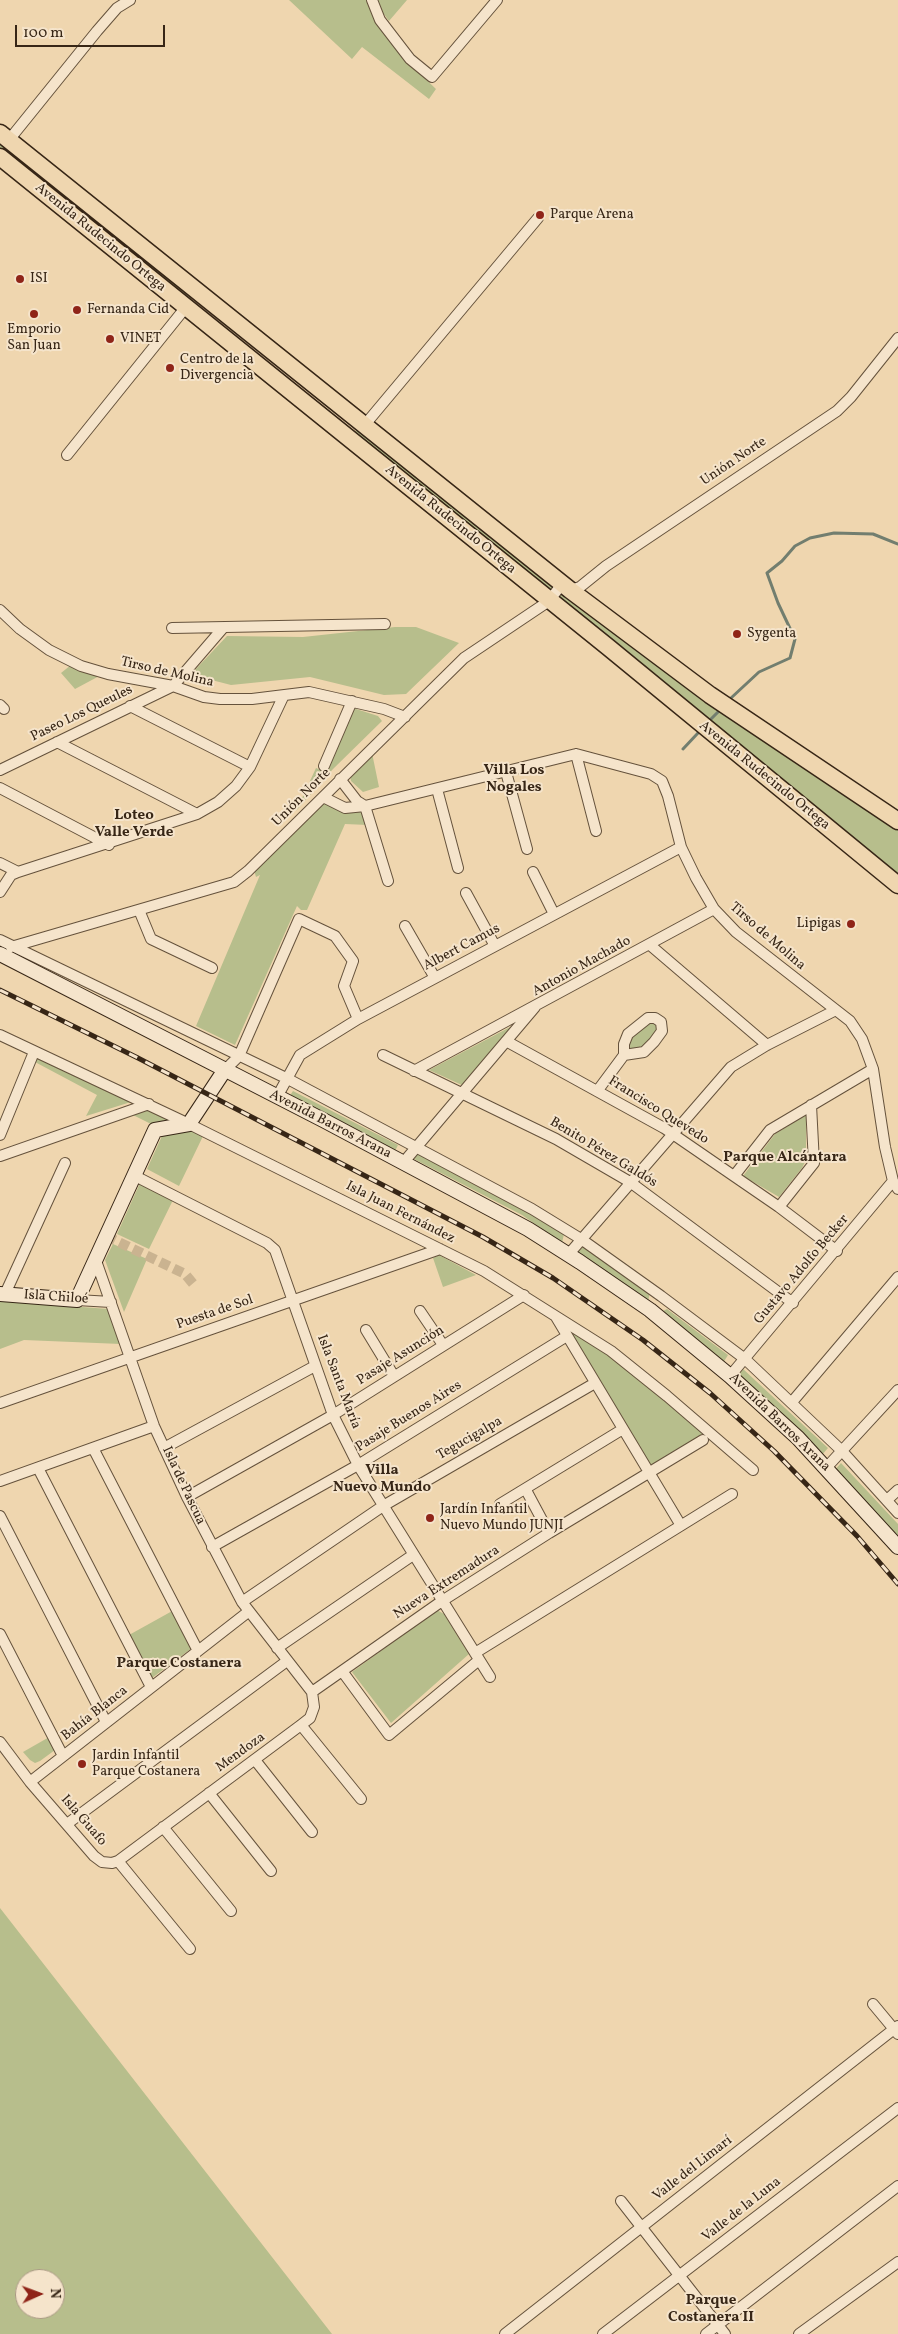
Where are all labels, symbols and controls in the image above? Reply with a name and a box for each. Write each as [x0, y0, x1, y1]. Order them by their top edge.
scale bar [18, 15, 168, 47]
text: 100 m [23, 23, 63, 44]
street label: Avenida Rudecindo Ortega [31, 180, 169, 296]
place label: Parque Arena [550, 207, 634, 223]
marker: Parque Arena [534, 209, 546, 221]
place label: ISI [30, 271, 48, 287]
marker: ISI [14, 273, 26, 285]
place label: Fernanda Cid [87, 302, 169, 318]
marker: Fernanda Cid [71, 304, 83, 316]
marker: Emporio San Juan [28, 308, 40, 320]
place label: Emporio San Juan [7, 322, 61, 354]
place label: VINET [120, 331, 161, 347]
marker: VINET [104, 333, 116, 345]
place label: Centro de la Divergencia [180, 352, 254, 384]
marker: Centro de la Divergencia [164, 362, 176, 374]
street label: Unión Norte [698, 434, 770, 490]
street label: Avenida Rudecindo Ortega [381, 462, 519, 578]
place label: Sygenta [747, 626, 796, 642]
marker: Sygenta [731, 628, 743, 640]
street label: Tirso de Molina [119, 654, 215, 692]
street label: Paseo Los Queules [28, 682, 136, 746]
street label: Avenida Rudecindo Ortega [695, 718, 833, 834]
district label: Villa Los Nogales [483, 762, 545, 797]
street label: Unión Norte [269, 765, 335, 831]
district label: Loteo Valle Verde [95, 807, 173, 842]
street label: Tirso de Molina [726, 900, 808, 974]
place label: Lipigas [797, 916, 841, 932]
marker: Lipigas [845, 918, 857, 930]
street label: Albert Camus [421, 921, 503, 975]
street label: Antonio Machado [530, 933, 634, 1001]
street label: Francisco Quevedo [605, 1073, 711, 1149]
street label: Avenida Barros Arana [266, 1087, 394, 1163]
street label: Benito Pérez Galdós [546, 1114, 660, 1192]
district label: Parque Alcántara [723, 1149, 847, 1167]
street label: Isla Juan Fernández [343, 1178, 457, 1248]
street label: Gustavo Adolfo Becker [751, 1212, 853, 1328]
street label: Isla Chiloé [23, 1287, 89, 1309]
street label: Puesta de Sol [174, 1292, 256, 1334]
street label: Pasaje Asunción [354, 1322, 448, 1390]
street label: Isla Santa María [312, 1332, 364, 1432]
street label: Avenida Barros Arana [725, 1370, 833, 1476]
street label: Pasaje Buenos Aires [353, 1378, 465, 1456]
street label: Tegucigalpa [434, 1414, 506, 1464]
street label: Isla de Pascua [158, 1444, 208, 1528]
district label: Villa Nuevo Mundo [333, 1462, 431, 1497]
place label: Jardín Infantil Nuevo Mundo JUNJI [440, 1502, 563, 1534]
marker: Jardín Infantil Nuevo Mundo JUNJI [424, 1512, 436, 1524]
street label: Nueva Extremadura [391, 1542, 503, 1624]
district label: Parque Costanera [116, 1655, 242, 1673]
street label: Bahía Blanca [59, 1683, 131, 1745]
street label: Mendoza [213, 1729, 269, 1777]
place label: Jardin Infantil Parque Costanera [92, 1748, 200, 1780]
marker: Jardin Infantil Parque Costanera [76, 1758, 88, 1770]
street label: Isla Guafo [56, 1792, 110, 1850]
street label: Valle del Limarí [650, 2133, 736, 2205]
street label: Valle de la Luna [699, 2174, 785, 2246]
north arrow [15, 2269, 65, 2319]
text: N [45, 2288, 64, 2299]
district label: Parque Costanera II [668, 2292, 754, 2327]

